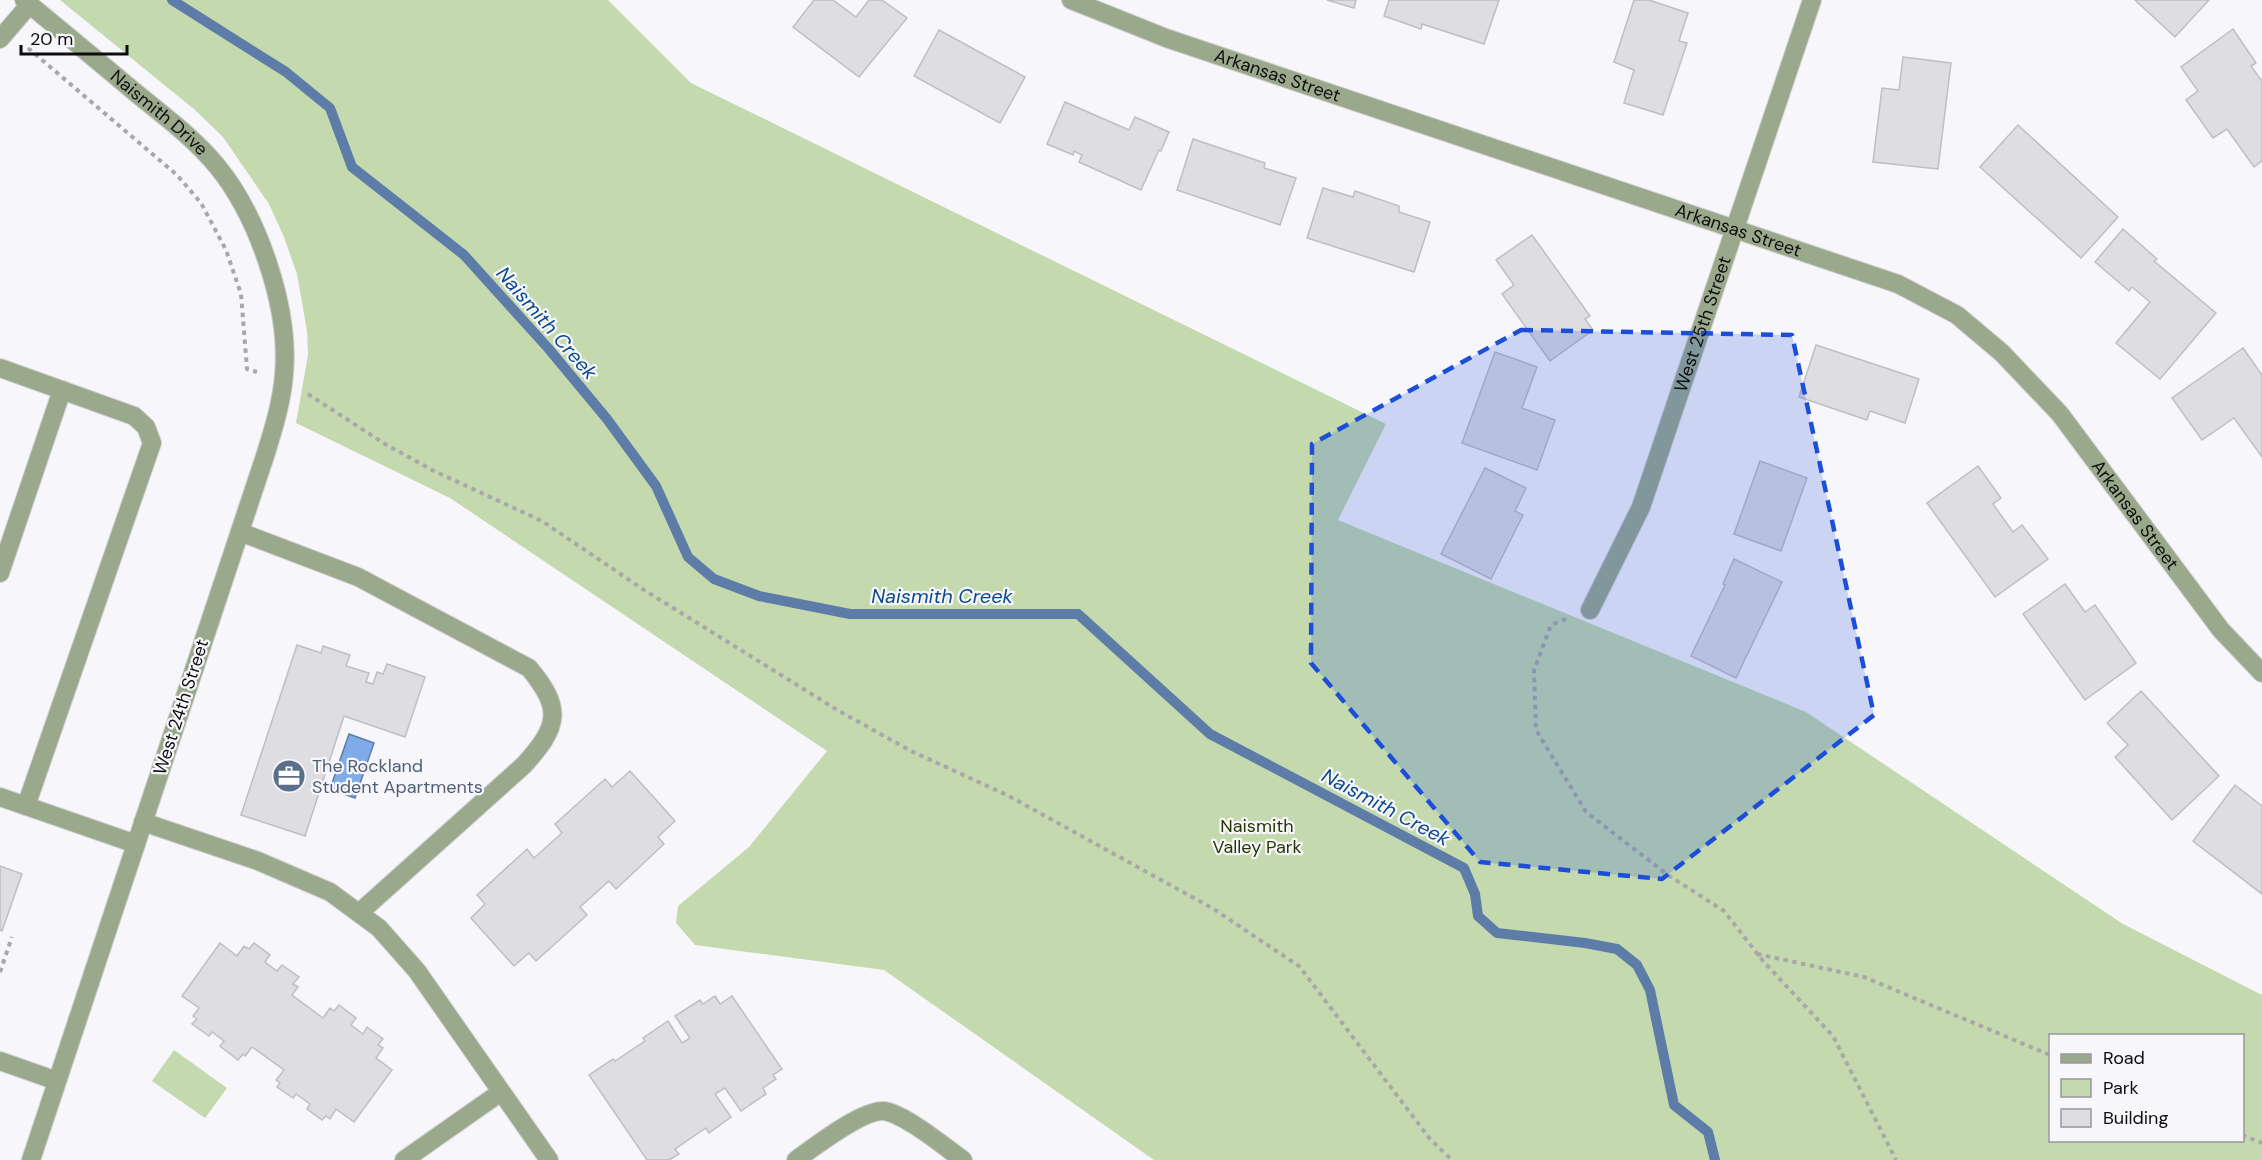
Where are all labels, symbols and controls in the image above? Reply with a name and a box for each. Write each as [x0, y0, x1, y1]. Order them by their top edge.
scale bar [21, 18, 128, 56]
text: 20 m [30, 27, 73, 51]
street label: Arkansas Street [1211, 43, 1344, 108]
street label: Naismith Drive [105, 65, 213, 161]
street label: Arkansas Street [1672, 198, 1804, 263]
street label: West 25th Street [1669, 253, 1737, 395]
water label: Naismith Creek [491, 261, 604, 386]
street label: Arkansas Street [2086, 455, 2184, 575]
water label: Naismith Creek [871, 583, 1014, 609]
street label: West 24th Street [148, 636, 214, 778]
place label: The Rockland Student Apartments [312, 754, 483, 799]
office icon: The Rockland Student Apartments [271, 758, 307, 794]
water label: Naismith Creek [1317, 762, 1455, 852]
park label: Naismith Valley Park [1212, 814, 1302, 859]
legend [2049, 1034, 2244, 1142]
text: Road [2103, 1046, 2145, 1070]
text: Park [2103, 1076, 2139, 1100]
text: Building [2103, 1106, 2168, 1130]

